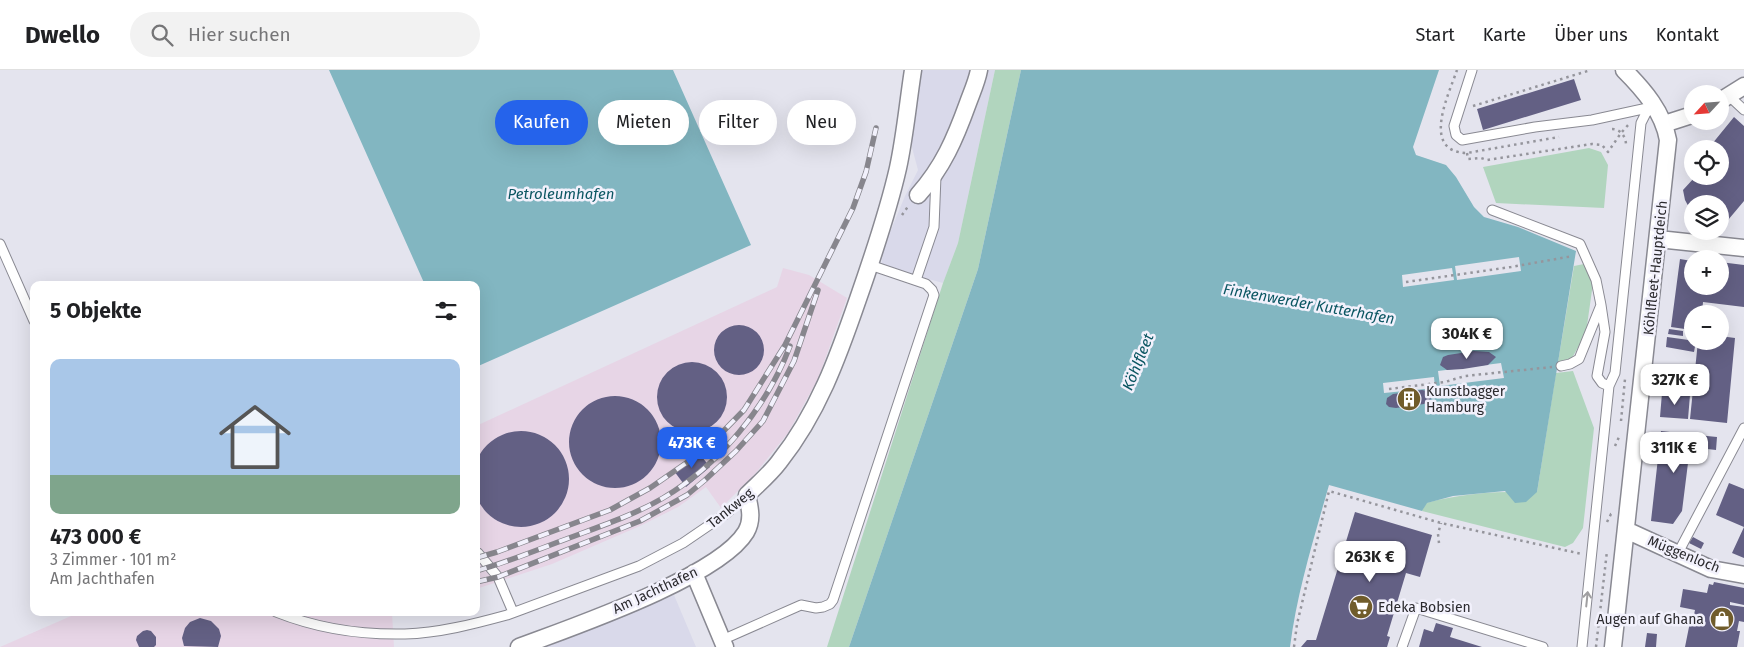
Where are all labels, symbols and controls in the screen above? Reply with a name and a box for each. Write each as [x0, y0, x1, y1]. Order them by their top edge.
search box [130, 12, 480, 57]
text: Dwello [25, 21, 100, 49]
icon: search [148, 21, 176, 49]
text: Hier suchen [188, 23, 291, 46]
text: Start [1415, 24, 1455, 46]
text: Karte [1483, 24, 1526, 46]
text: Über uns [1554, 24, 1628, 46]
text: Kontakt [1656, 24, 1719, 46]
north arrow [1684, 85, 1729, 130]
map controls [1684, 85, 1729, 350]
chip: Kaufen [495, 100, 588, 145]
chip: Mieten [598, 100, 689, 145]
chip: Filter [699, 100, 777, 145]
chip: Neu [787, 100, 856, 145]
button: locate [1684, 140, 1729, 185]
water label: Petroleumhafen [507, 185, 615, 203]
button: layers [1684, 195, 1729, 240]
street label: Köhlfleet-Hauptdeich [1640, 200, 1671, 336]
button: + [1684, 250, 1729, 295]
water label: Finkenwerder Kutterhafen [1222, 280, 1396, 328]
icon: filters [432, 297, 460, 325]
text: 5 Objekte [50, 298, 142, 324]
button: − [1684, 305, 1729, 350]
pin: 304K € [1426, 318, 1508, 360]
text: 304K € [1442, 324, 1492, 343]
water label: Köhlfleet [1118, 330, 1158, 393]
pin: 327K € [1634, 364, 1716, 406]
text: 327K € [1651, 370, 1699, 389]
place label: Kunstbagger Hamburg [1426, 383, 1506, 416]
building icon: Kunstbagger Hamburg [1396, 386, 1422, 412]
icon: home [210, 392, 300, 482]
pin: 473K € [651, 426, 733, 469]
pin: 311K € [1633, 432, 1715, 474]
text: 473K € [668, 433, 716, 452]
text: 311K € [1651, 438, 1697, 457]
street label: Tankweg [704, 484, 757, 532]
text: 473 000 € [50, 524, 141, 550]
street label: Müggenloch [1645, 532, 1722, 577]
pin: 263K € [1329, 540, 1411, 583]
text: 263K € [1346, 547, 1394, 566]
text: 3 Zimmer · 101 m² [50, 550, 176, 569]
street label: Am Jachthafen [610, 563, 700, 618]
text: Am Jachthafen [50, 569, 155, 588]
one-way arrow [1582, 591, 1592, 607]
supermarket icon: Edeka Bobsien [1348, 594, 1374, 620]
place label: Edeka Bobsien [1378, 599, 1471, 616]
shop icon: Augen auf Ghana [1709, 606, 1735, 632]
place label: Augen auf Ghana [1597, 611, 1704, 628]

